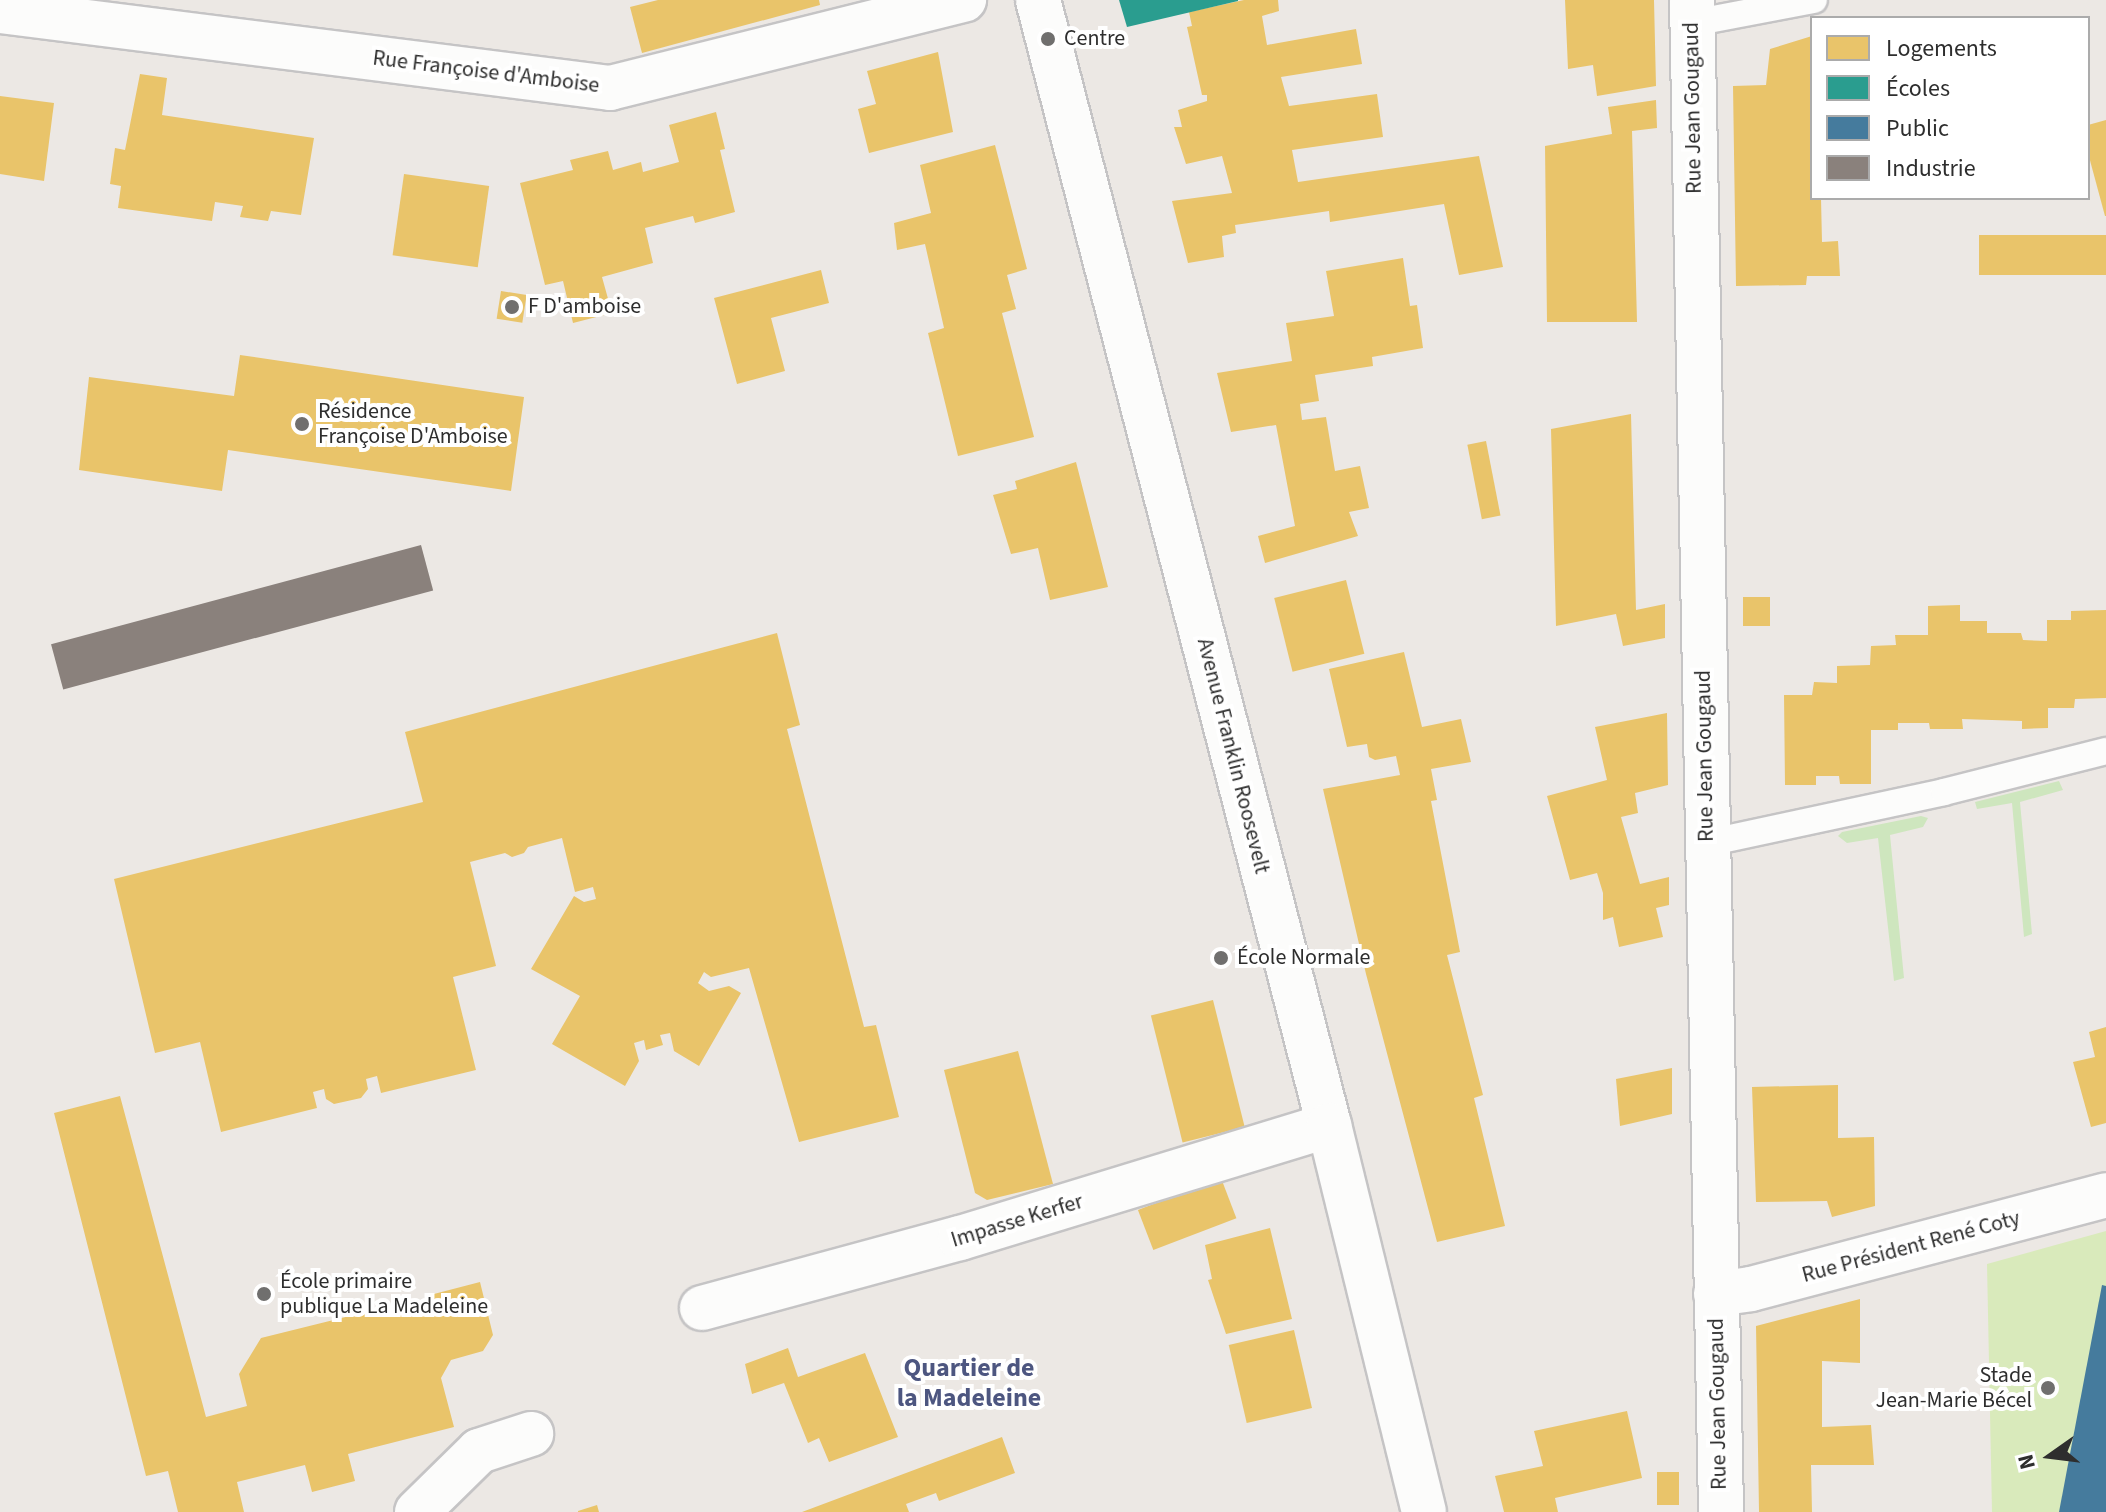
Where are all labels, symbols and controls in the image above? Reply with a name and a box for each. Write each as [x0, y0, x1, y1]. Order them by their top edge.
legend [1810, 16, 2090, 200]
street label: Rue Jean Gougaud [1678, 22, 1708, 194]
place label: Centre [1064, 26, 1125, 52]
marker: Centre [1039, 30, 1057, 48]
text: Logements [1886, 31, 1997, 66]
street label: Rue Françoise d'Amboise [371, 45, 601, 99]
text: Écoles [1886, 71, 1950, 106]
text: Public [1886, 111, 1949, 146]
text: Industrie [1886, 151, 1976, 186]
place label: F D'amboise [528, 294, 641, 320]
marker: F D'amboise [503, 298, 521, 316]
place label: Résidence Françoise D'Amboise [318, 398, 508, 450]
marker: Résidence Françoise D'Amboise [293, 415, 311, 433]
street label: Avenue Franklin Roosevelt [1191, 636, 1275, 876]
street label: Rue Jean Gougaud [1690, 670, 1720, 842]
place label: École Normale [1237, 945, 1370, 971]
marker: École Normale [1212, 949, 1230, 967]
street label: Impasse Kerfer [948, 1188, 1086, 1254]
street label: Rue Président René Coty [1799, 1205, 2023, 1289]
place label: École primaire publique La Madeleine [280, 1268, 488, 1320]
marker: École primaire publique La Madeleine [255, 1285, 273, 1303]
street label: Rue Jean Gougaud [1703, 1318, 1733, 1490]
district label: Quartier de la Madeleine [897, 1352, 1041, 1414]
place label: Stade Jean-Marie Bécel [1876, 1362, 2032, 1414]
marker: Stade Jean-Marie Bécel [2039, 1379, 2057, 1397]
north arrow [2010, 1416, 2090, 1496]
text: N [2009, 1451, 2044, 1473]

